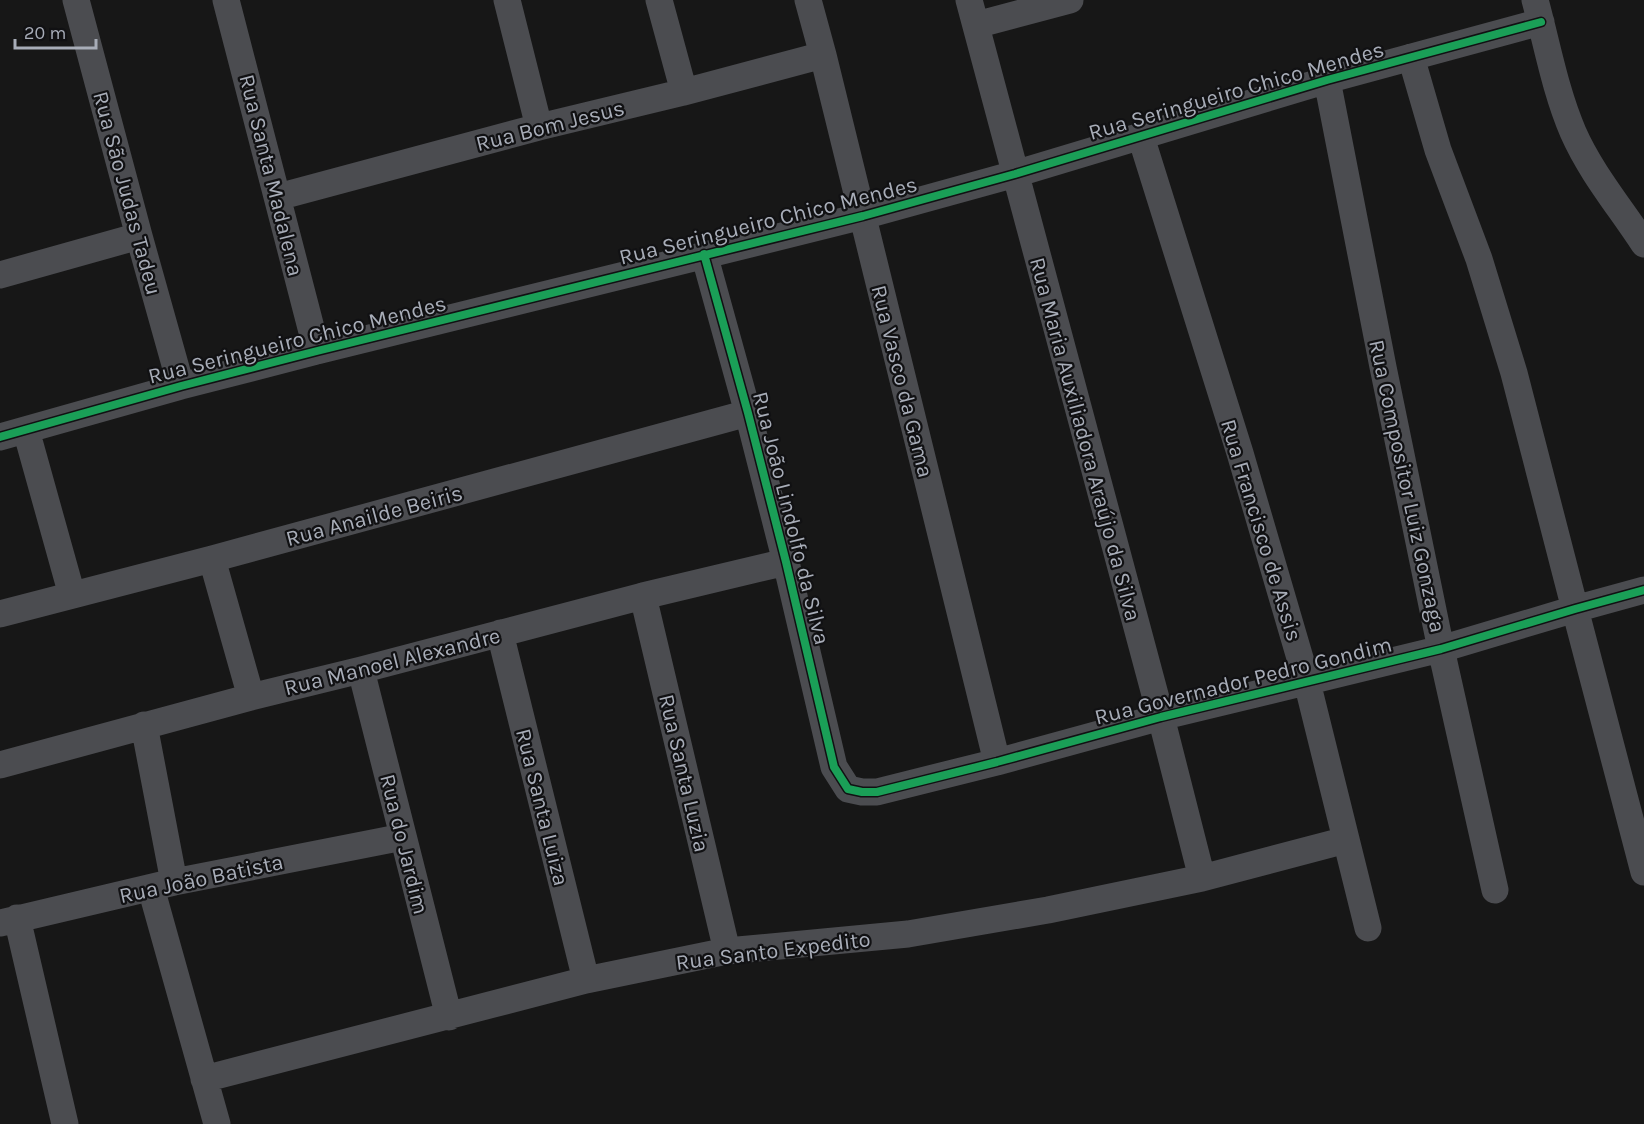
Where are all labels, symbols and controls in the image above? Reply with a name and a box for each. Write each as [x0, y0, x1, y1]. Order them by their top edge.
scale bar [15, 12, 96, 50]
text: 20 m [24, 22, 66, 44]
street label: Rua Seringueiro Chico Mendes [1085, 36, 1387, 146]
street label: Rua Santa Madalena [233, 72, 309, 279]
street label: Rua São Judas Tadeu [87, 89, 167, 298]
street label: Rua Bom Jesus [473, 95, 627, 157]
street label: Rua Seringueiro Chico Mendes [616, 171, 920, 271]
street label: Rua Maria Auxiliadora Araújo da Silva [1024, 255, 1146, 624]
street label: Rua Vasco da Gama [866, 282, 939, 480]
street label: Rua Seringueiro Chico Mendes [145, 290, 449, 390]
street label: Rua Compositor Luiz Gonzaga [1363, 337, 1451, 635]
street label: Rua João Lindolfo da Silva [747, 389, 835, 648]
street label: Rua Francisco de Assis [1215, 416, 1307, 644]
street label: Rua Anailde Beiris [283, 480, 466, 552]
street label: Rua Manoel Alexandre [281, 623, 503, 701]
street label: Rua Governador Pedro Gondim [1092, 631, 1395, 731]
street label: Rua Santa Luzia [653, 692, 715, 855]
street label: Rua Santa Luiza [510, 726, 574, 889]
street label: Rua do Jardim [374, 771, 434, 917]
street label: Rua João Batista [117, 849, 286, 909]
street label: Rua Santo Expedito [674, 926, 872, 976]

